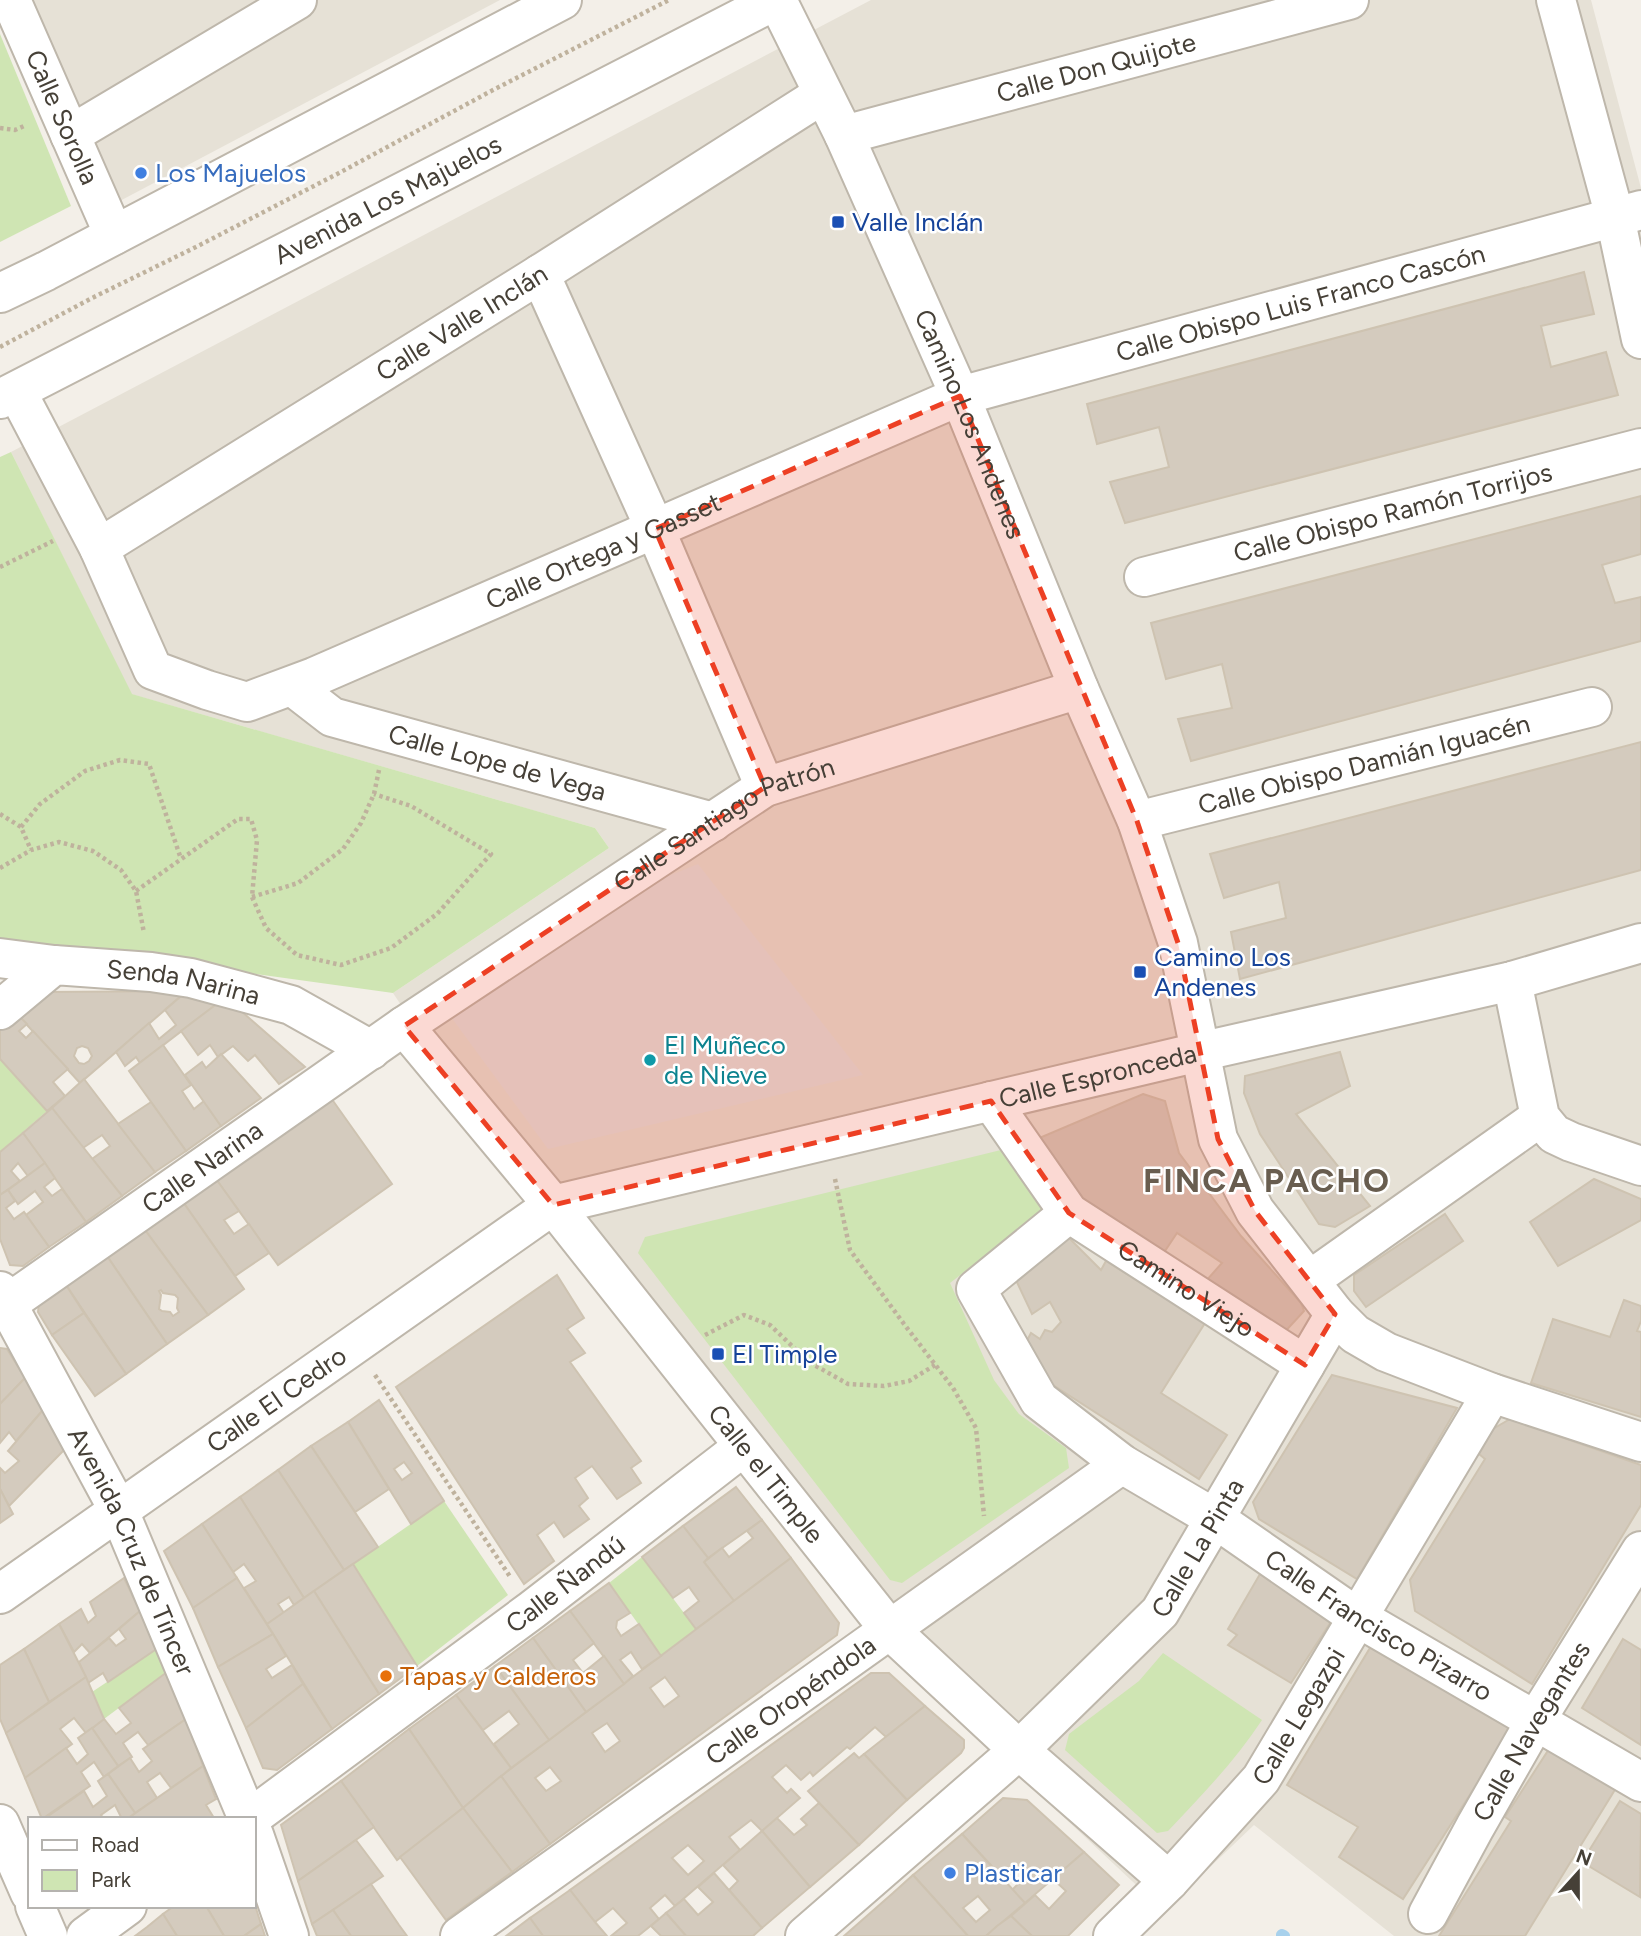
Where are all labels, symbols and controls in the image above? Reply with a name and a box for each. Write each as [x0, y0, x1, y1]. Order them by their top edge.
street label: Calle Don Quijote [993, 26, 1199, 110]
street label: Calle Sorolla [19, 45, 106, 190]
street label: Avenida Los Majuelos [269, 128, 507, 271]
place label: Los Majuelos [155, 157, 306, 189]
marker: Los Majuelos [133, 165, 149, 181]
place label: Valle Inclán [852, 206, 983, 238]
marker: Valle Inclán [830, 214, 846, 230]
street label: Calle Obispo Luis Franco Cascón [1112, 237, 1489, 369]
street label: Calle Valle Inclán [370, 257, 553, 388]
street label: Camino Los Andenes [908, 304, 1032, 543]
street label: Calle Obispo Ramón Torrijos [1230, 456, 1556, 569]
street label: Calle Ortega y Gasset [481, 486, 726, 616]
street label: Calle Obispo Damián Iguacén [1195, 707, 1533, 821]
street label: Calle Lope de Vega [385, 717, 610, 808]
street label: Calle Santiago Patrón [608, 750, 838, 899]
place label: Camino Los Andenes [1154, 941, 1291, 1003]
street label: Senda Narina [106, 953, 264, 1012]
marker: Camino Los Andenes [1132, 964, 1148, 980]
place label: El Muñeco de Nieve [664, 1029, 786, 1091]
street label: Calle Espronceda [996, 1037, 1200, 1115]
marker: El Muñeco de Nieve [642, 1052, 658, 1068]
street label: Calle Narina [136, 1114, 269, 1221]
district label: FINCA PACHO [1143, 1161, 1391, 1200]
street label: Camino Viejo [1112, 1233, 1261, 1344]
place label: El Timple [732, 1338, 837, 1370]
street label: Calle El Cedro [200, 1339, 353, 1460]
marker: El Timple [710, 1346, 726, 1362]
street label: Calle el Timple [701, 1398, 831, 1550]
street label: Avenida Cruz de Tíncer [61, 1422, 202, 1680]
street label: Calle La Pinta [1144, 1473, 1251, 1623]
street label: Calle Ñandú [499, 1528, 631, 1640]
street label: Calle Francisco Pizarro [1259, 1542, 1498, 1708]
street label: Calle Oropéndola [699, 1629, 882, 1772]
street label: Calle Navegantes [1466, 1635, 1597, 1827]
street label: Calle Legazpi [1245, 1642, 1352, 1791]
place label: Tapas y Calderos [400, 1660, 596, 1692]
marker: Tapas y Calderos [378, 1668, 394, 1684]
legend [28, 1817, 256, 1908]
text: Road [91, 1832, 139, 1857]
north arrow [1543, 1838, 1613, 1908]
text: N [1573, 1844, 1595, 1871]
place label: Plasticar [964, 1857, 1062, 1889]
marker: Plasticar [942, 1865, 958, 1881]
text: Park [91, 1867, 132, 1892]

